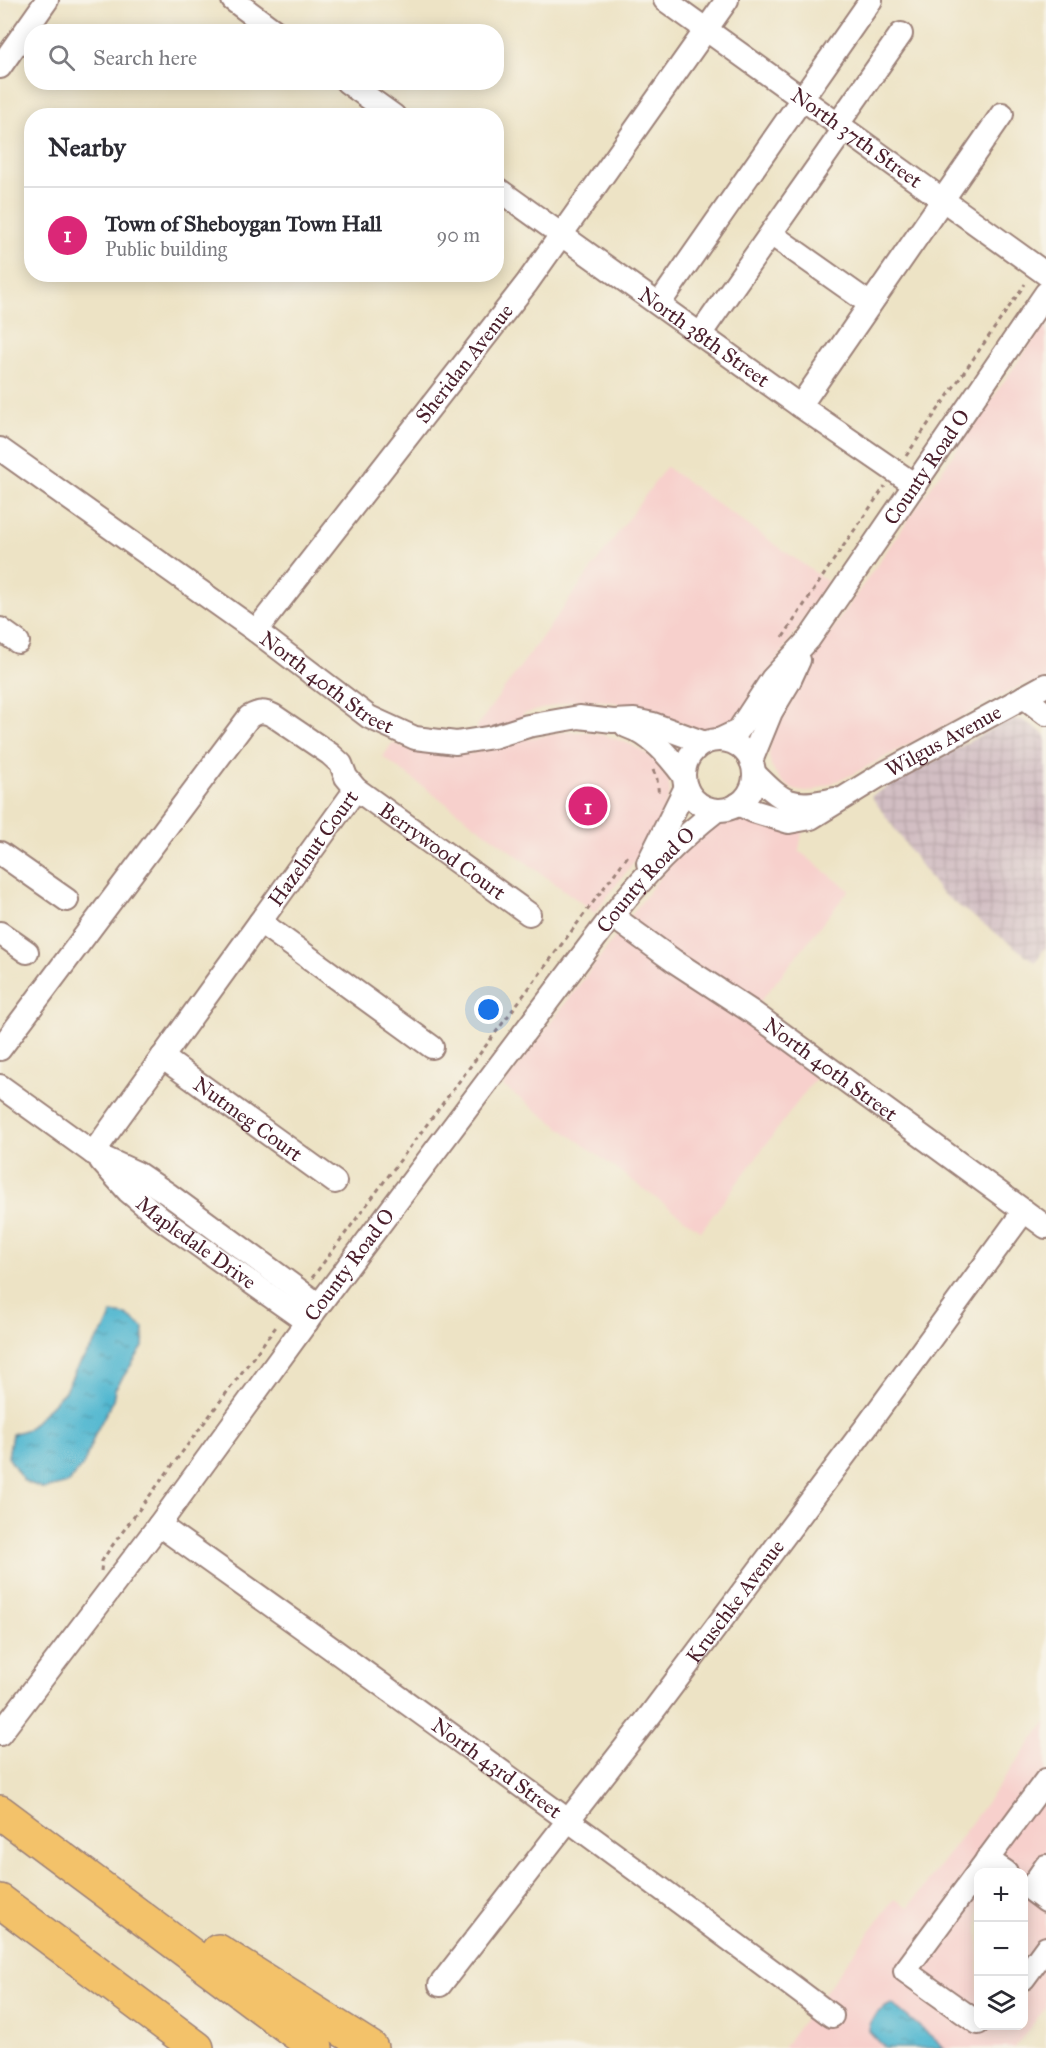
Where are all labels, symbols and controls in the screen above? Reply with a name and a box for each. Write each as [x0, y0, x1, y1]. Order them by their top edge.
search box [24, 24, 504, 90]
icon: search [45, 41, 78, 74]
text: Search here [93, 44, 197, 71]
street label: North 37th Street [786, 82, 928, 194]
text: Nearby [48, 131, 126, 163]
text: Town of Sheboygan Town Hall [105, 210, 382, 237]
text: 1 [64, 223, 71, 247]
text: 90 m [437, 223, 480, 247]
text: Public building [105, 237, 227, 261]
street label: North 38th Street [633, 281, 775, 393]
street label: Sheridan Avenue [410, 298, 519, 428]
street label: County Road O [878, 404, 976, 530]
street label: North 40th Street [255, 626, 398, 740]
street label: Wilgus Avenue [881, 699, 1006, 783]
pin: 1 [568, 784, 608, 828]
street label: Hazelnut Court [262, 785, 364, 911]
street label: Berrywood Court [374, 797, 511, 906]
street label: County Road O [591, 821, 700, 938]
your location [474, 995, 503, 1024]
street label: North 40th Street [758, 1012, 903, 1127]
street label: Nutmeg Court [188, 1071, 308, 1168]
street label: Mapledale Drive [131, 1190, 261, 1295]
street label: County Road O [299, 1203, 400, 1326]
street label: Kruschke Avenue [680, 1534, 790, 1669]
street label: North 43rd Street [426, 1712, 567, 1824]
map controls [974, 1868, 1028, 2030]
button: + [974, 1868, 1028, 1922]
button: − [974, 1922, 1028, 1976]
button: layers [974, 1976, 1028, 2030]

